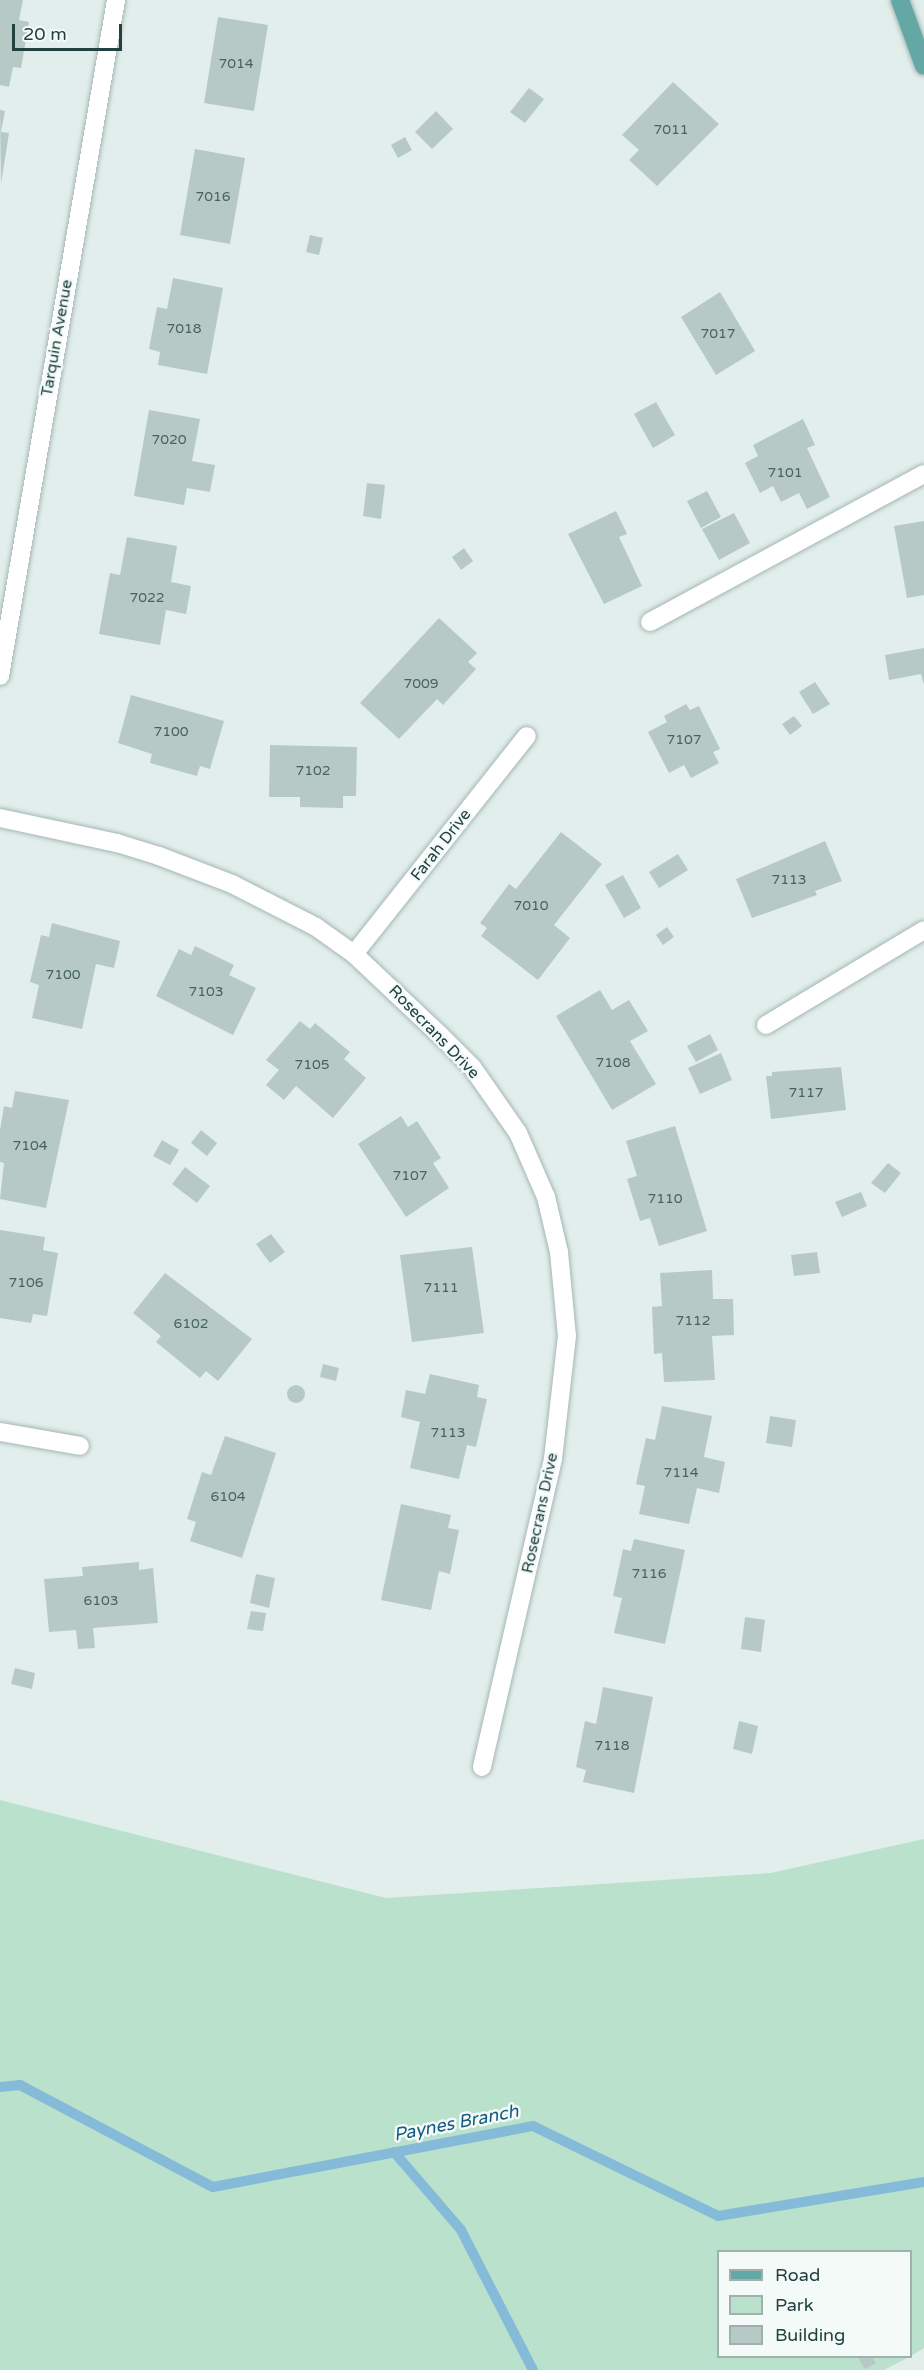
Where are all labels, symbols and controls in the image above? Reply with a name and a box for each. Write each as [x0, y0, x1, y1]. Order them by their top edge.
scale bar [15, 12, 124, 50]
text: 20 m [23, 23, 67, 45]
house number: 7014 [218, 56, 254, 72]
house number: 7011 [653, 122, 689, 138]
house number: 7016 [195, 189, 231, 205]
street label: Tarquin Avenue [37, 278, 77, 398]
house number: 7018 [166, 321, 202, 337]
house number: 7017 [700, 326, 736, 342]
house number: 7020 [151, 432, 187, 448]
house number: 7101 [767, 465, 803, 481]
house number: 7022 [129, 590, 165, 606]
house number: 7009 [403, 676, 439, 692]
house number: 7100 [153, 724, 189, 740]
house number: 7107 [666, 732, 702, 748]
house number: 7102 [295, 763, 331, 779]
street label: Farah Drive [407, 805, 475, 885]
house number: 7113 [771, 872, 807, 888]
house number: 7010 [513, 898, 549, 914]
house number: 7100 [45, 967, 81, 983]
street label: Rosecrans Drive [385, 981, 483, 1083]
house number: 7103 [188, 984, 224, 1000]
house number: 7108 [595, 1055, 631, 1071]
house number: 7105 [294, 1057, 330, 1073]
house number: 7117 [788, 1085, 824, 1101]
house number: 7104 [12, 1138, 48, 1154]
house number: 7107 [392, 1168, 428, 1184]
house number: 7110 [647, 1191, 683, 1207]
house number: 7106 [8, 1275, 44, 1291]
house number: 7111 [423, 1280, 459, 1296]
house number: 7112 [675, 1313, 711, 1329]
house number: 6102 [173, 1316, 209, 1332]
house number: 7113 [430, 1425, 466, 1441]
street label: Rosecrans Drive [518, 1451, 562, 1575]
house number: 7114 [663, 1465, 699, 1481]
house number: 6104 [210, 1489, 246, 1505]
house number: 7116 [631, 1566, 667, 1582]
house number: 6103 [83, 1593, 119, 1609]
house number: 7118 [594, 1738, 630, 1754]
water label: Paynes Branch [392, 2100, 520, 2146]
legend [717, 2250, 912, 2358]
text: Road [775, 2264, 820, 2286]
text: Park [775, 2294, 813, 2316]
text: Building [775, 2324, 845, 2346]

